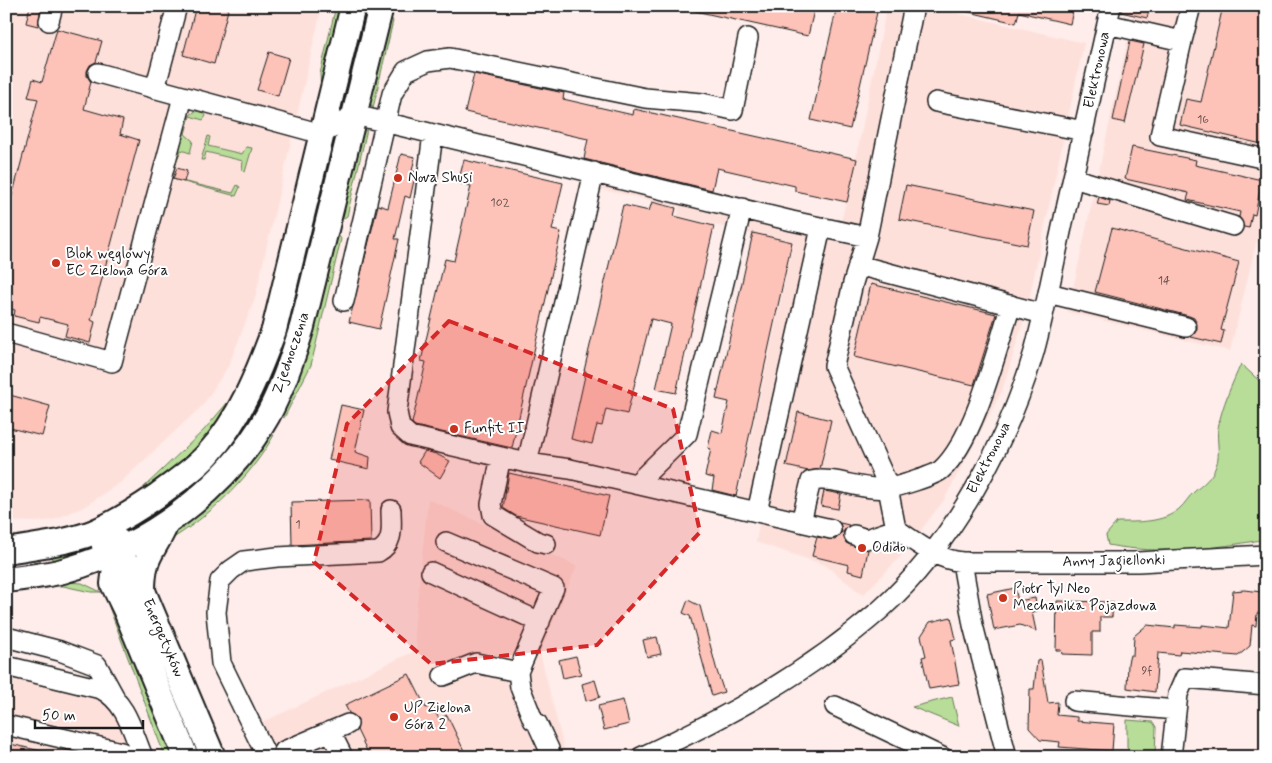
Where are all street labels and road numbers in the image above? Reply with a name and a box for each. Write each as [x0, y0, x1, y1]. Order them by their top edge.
street label: Elektronowa [1079, 30, 1115, 110]
street label: Zjednoczenia [268, 309, 314, 397]
street label: Elektronowa [962, 419, 1016, 497]
street label: Anny Jagiellonki [1062, 550, 1166, 573]
street label: Energetyków [136, 595, 189, 681]

